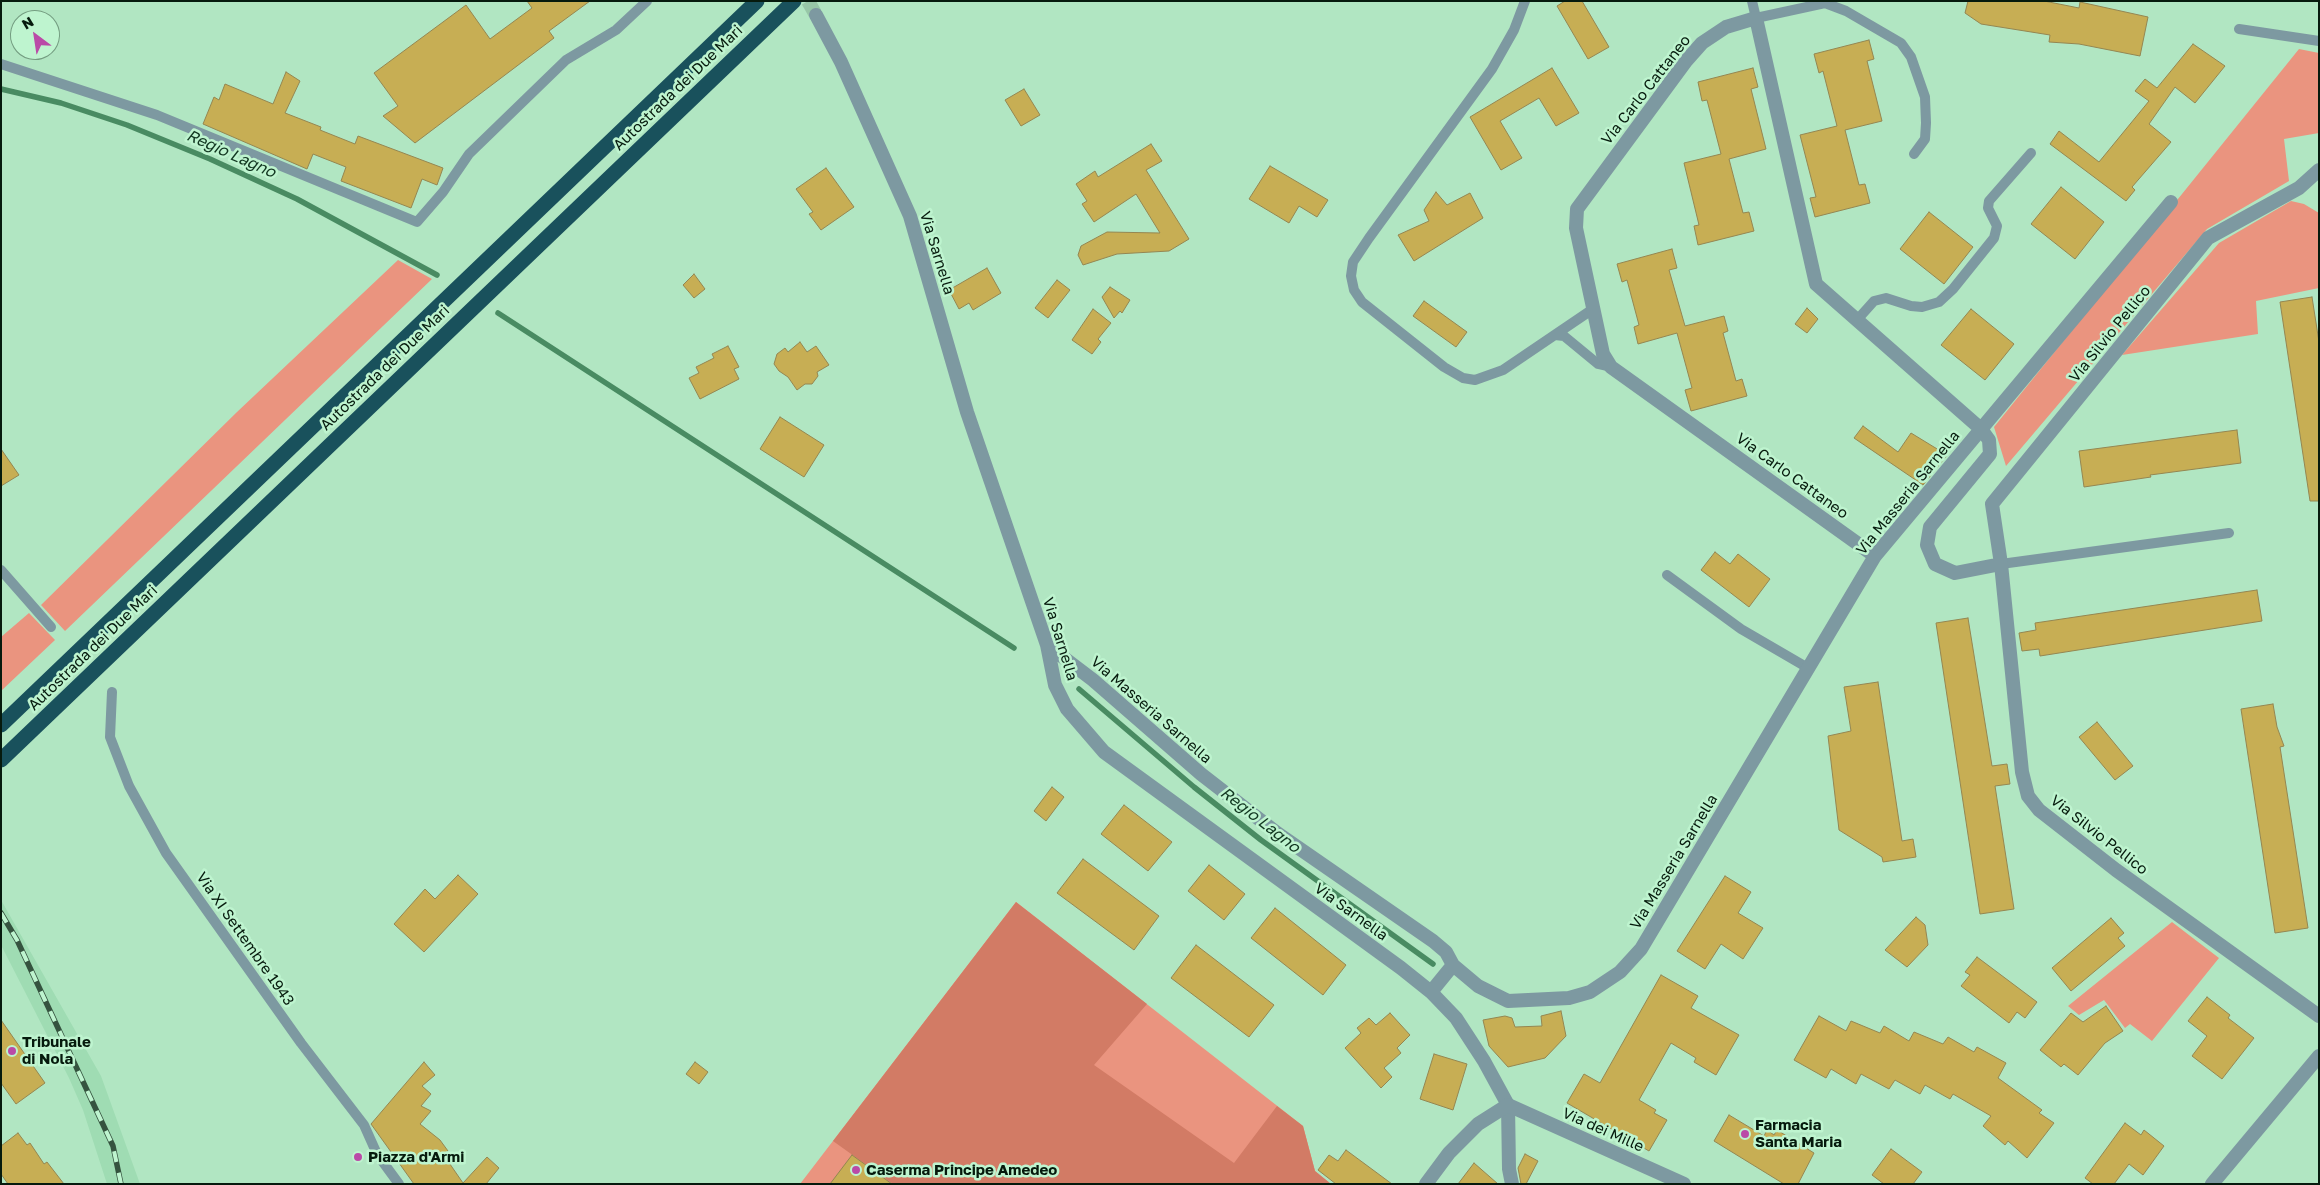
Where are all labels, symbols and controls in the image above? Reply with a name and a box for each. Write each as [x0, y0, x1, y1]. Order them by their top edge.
north arrow [10, 10, 60, 60]
text: N [19, 13, 36, 33]
street label: Autostrada dei Due Mari [610, 22, 746, 154]
street label: Via Carlo Cattaneo [1598, 32, 1694, 148]
water label: Regio Lagno [184, 126, 278, 182]
street label: Via Sarnella [916, 209, 958, 297]
street label: Via Silvio Pellico [2066, 282, 2154, 386]
street label: Autostrada dei Due Mari [317, 302, 453, 434]
street label: Via Masseria Sarnella [1852, 427, 1964, 559]
street label: Via Carlo Cattaneo [1733, 429, 1851, 523]
street label: Autostrada dei Due Mari [25, 582, 161, 714]
street label: Via Sarnella [1039, 595, 1081, 683]
street label: Via Masseria Sarnella [1087, 653, 1215, 767]
water label: Regio Lagno [1217, 783, 1303, 857]
street label: Via Masseria Sarnella [1627, 791, 1721, 933]
street label: Via Silvio Pellico [2047, 791, 2151, 879]
street label: Via XI Settembre 1943 [192, 869, 298, 1009]
street label: Via Sarnella [1311, 879, 1391, 945]
place label: Tribunale di Nola [22, 1033, 91, 1068]
marker: Tribunale di Nola [6, 1045, 18, 1057]
street label: Via dei Mille [1560, 1104, 1646, 1156]
place label: Farmacia Santa Maria [1755, 1116, 1842, 1151]
marker: Farmacia Santa Maria [1739, 1128, 1751, 1140]
place label: Piazza d'Armi [368, 1148, 464, 1166]
marker: Piazza d'Armi [352, 1151, 364, 1163]
place label: Caserma Principe Amedeo [866, 1161, 1057, 1179]
marker: Caserma Principe Amedeo [850, 1164, 862, 1176]

